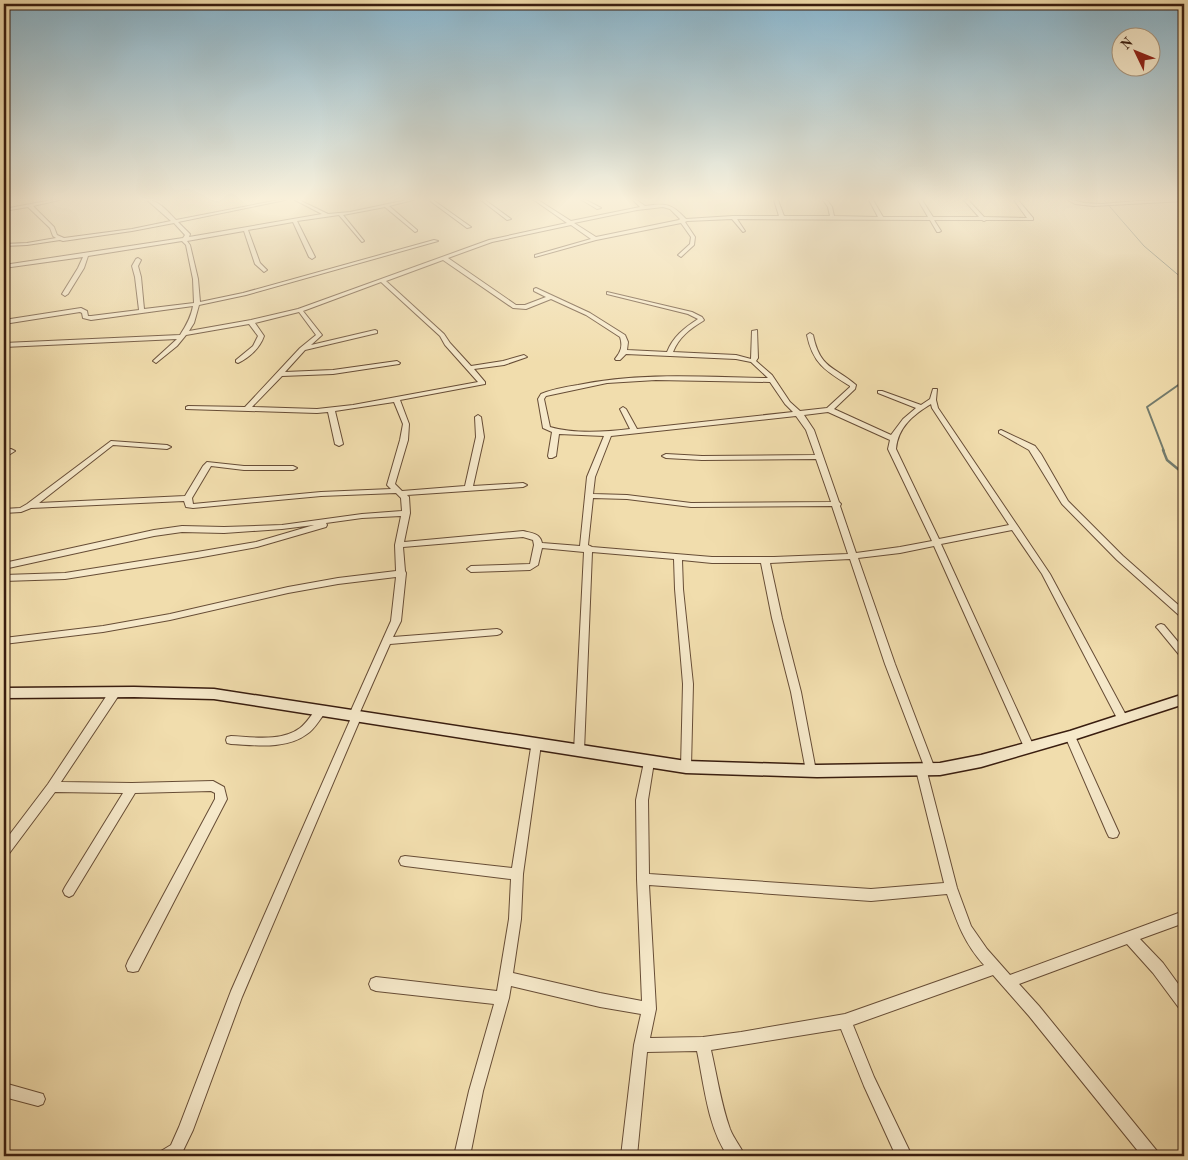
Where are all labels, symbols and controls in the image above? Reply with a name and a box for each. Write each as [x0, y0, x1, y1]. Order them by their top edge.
north arrow [1110, 28, 1160, 78]
text: N [1118, 35, 1136, 53]

